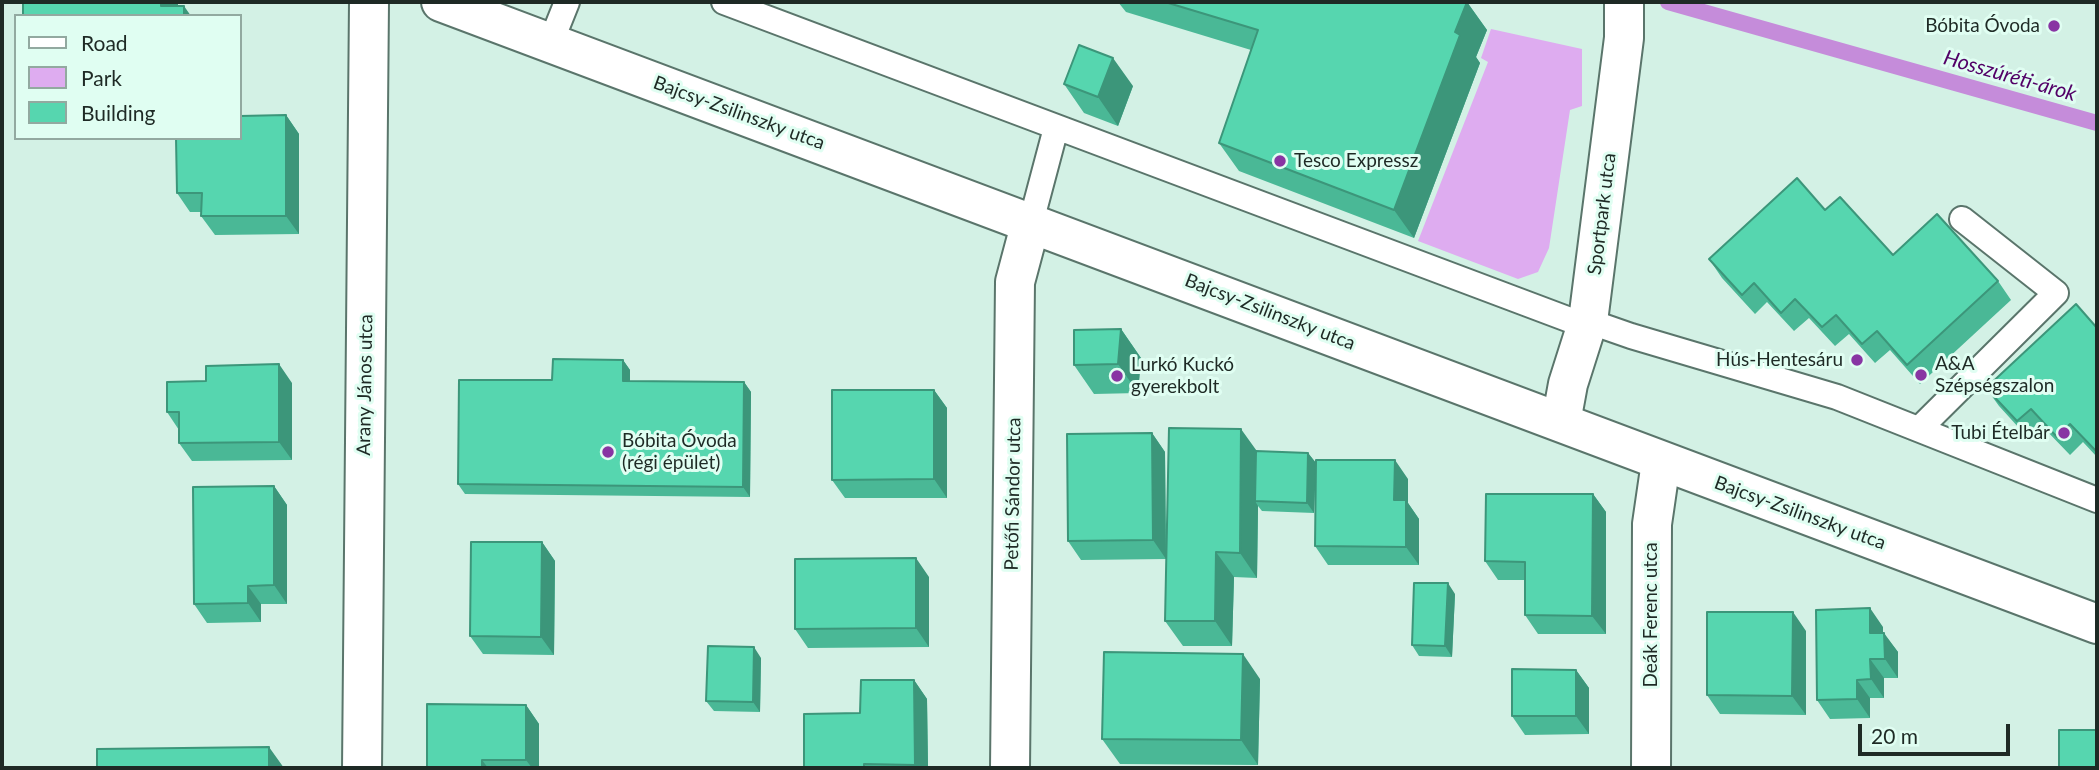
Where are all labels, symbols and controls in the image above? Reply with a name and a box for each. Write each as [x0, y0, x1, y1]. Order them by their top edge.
legend [14, 14, 242, 140]
place label: Bóbita Óvoda [1925, 15, 2040, 37]
marker: Bóbita Óvoda [2046, 18, 2062, 34]
text: Road [81, 30, 128, 55]
water label: Hosszúréti-árok [1941, 45, 2079, 107]
text: Park [81, 65, 122, 90]
street label: Bajcsy-Zsilinszky utca [650, 71, 828, 155]
text: Building [81, 100, 156, 125]
place label: Tesco Expressz [1294, 150, 1418, 172]
street label: Sportpark utca [1583, 152, 1621, 276]
marker: Tesco Expressz [1272, 153, 1288, 169]
street label: Bajcsy-Zsilinszky utca [1182, 269, 1358, 355]
street label: Arany János utca [352, 314, 378, 456]
place label: Hús-Hentesáru [1716, 349, 1843, 371]
marker: Hús-Hentesáru [1849, 352, 1865, 368]
place label: A&A Szépségszalon [1935, 353, 2054, 397]
place label: Lurkó Kuckó gyerekbolt [1131, 354, 1234, 398]
marker: A&A Szépségszalon [1913, 367, 1929, 383]
marker: Lurkó Kuckó gyerekbolt [1109, 368, 1125, 384]
street label: Petőfi Sándor utca [1000, 417, 1026, 571]
place label: Tubi Ételbár [1951, 422, 2050, 444]
marker: Tubi Ételbár [2056, 425, 2072, 441]
place label: Bóbita Óvoda (régi épület) [622, 430, 737, 474]
marker: Bóbita Óvoda (régi épület) [600, 444, 616, 460]
street label: Bajcsy-Zsilinszky utca [1711, 471, 1889, 555]
street label: Deák Ferenc utca [1640, 542, 1662, 688]
scale bar [1861, 710, 2013, 754]
text: 20 m [1871, 723, 1918, 748]

